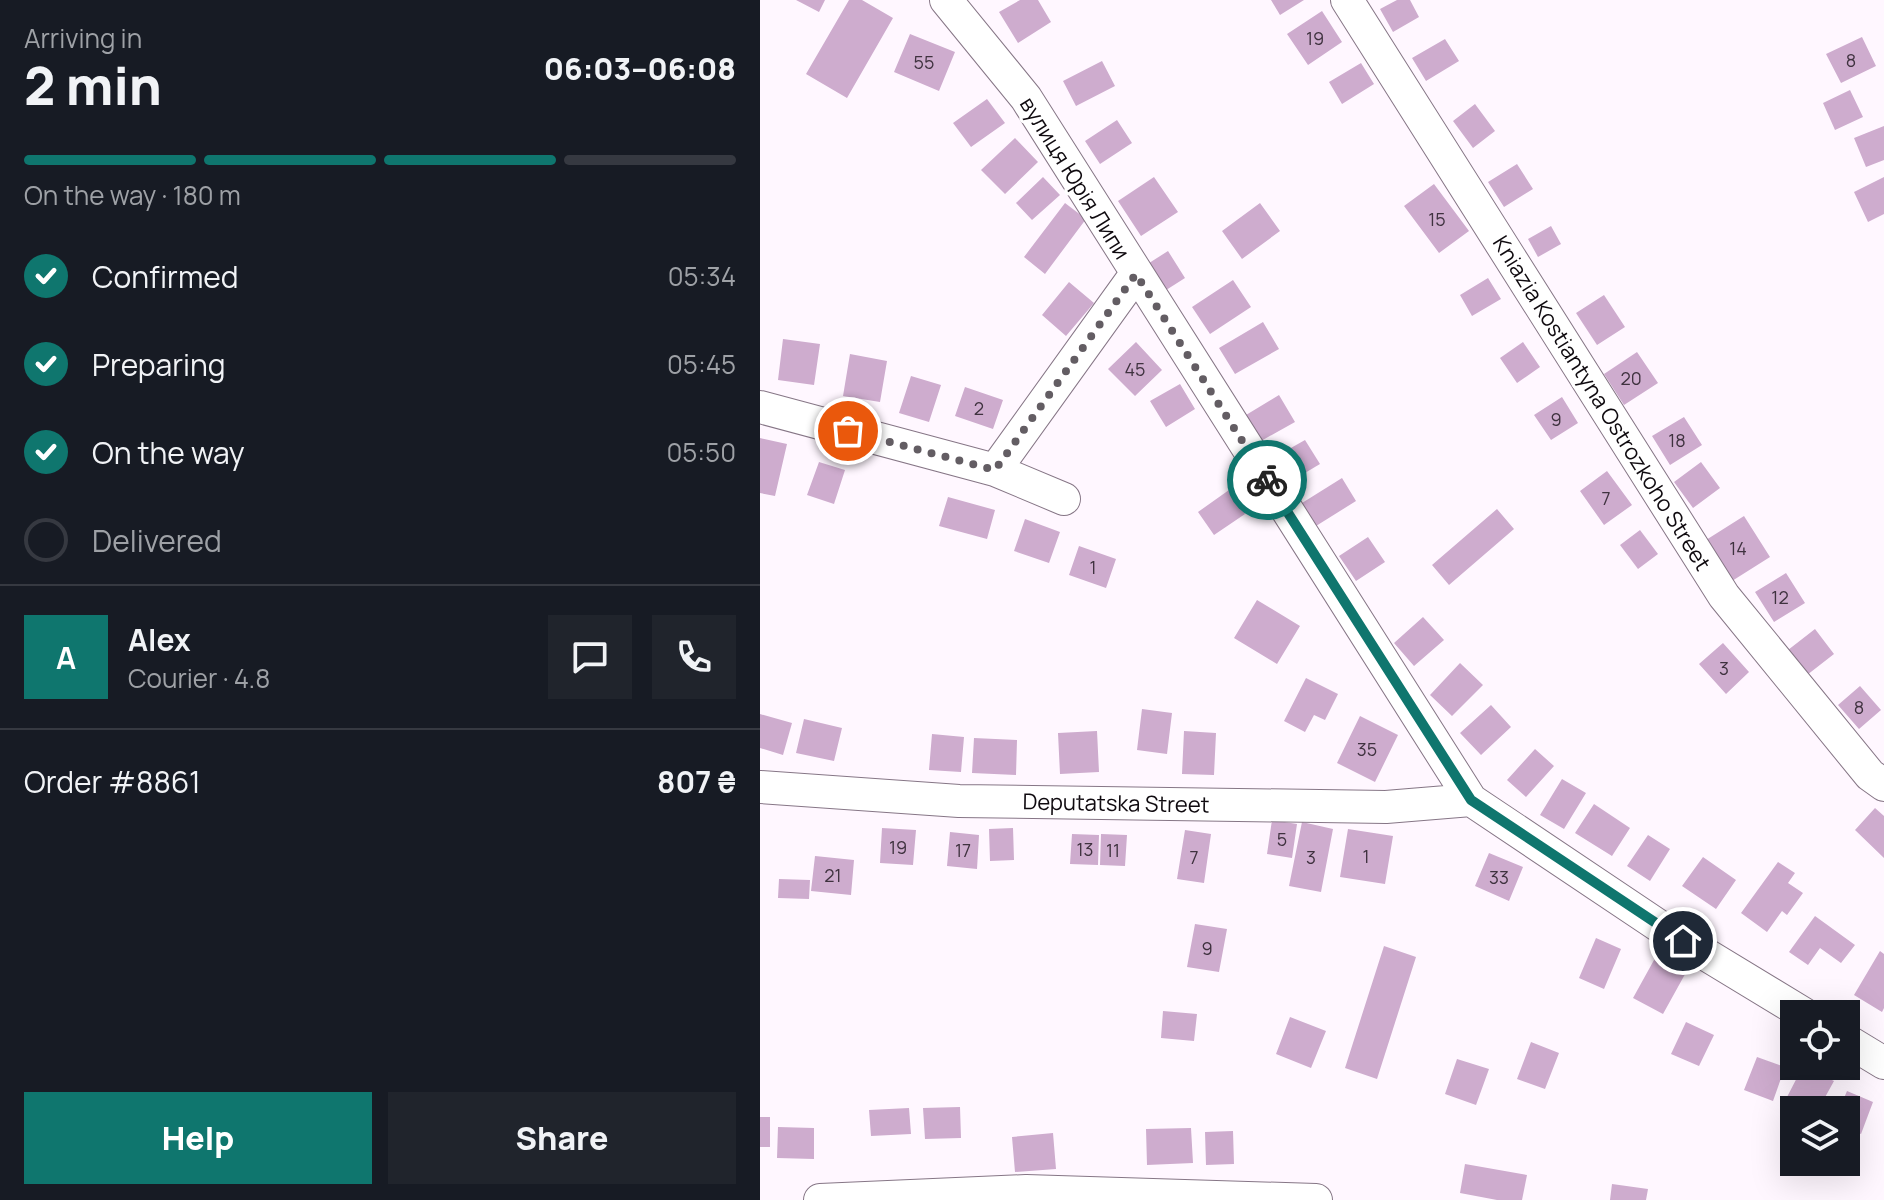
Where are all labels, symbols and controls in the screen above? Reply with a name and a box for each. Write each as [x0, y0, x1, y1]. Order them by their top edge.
text: Arriving in [24, 20, 142, 56]
house number: 19 [1306, 26, 1324, 50]
text: 06:03–06:08 [544, 48, 736, 89]
house number: 8 [1846, 48, 1856, 72]
text: 2 min [24, 50, 162, 121]
house number: 55 [914, 50, 934, 74]
street label: вулиця Юрія Липи [1013, 91, 1137, 265]
text: On the way · 180 m [24, 177, 241, 213]
house number: 15 [1428, 207, 1446, 231]
street label: Kniazia Kostiantyna Ostrozkoho Street [1486, 230, 1718, 576]
icon: check [24, 254, 68, 298]
text: Confirmed [92, 256, 239, 297]
text: 05:34 [668, 258, 736, 294]
icon: check [24, 342, 68, 386]
text: Preparing [92, 344, 226, 385]
text: 05:45 [667, 346, 736, 382]
house number: 45 [1124, 357, 1146, 381]
house number: 20 [1620, 366, 1642, 390]
house number: 2 [974, 396, 984, 420]
pin [814, 397, 882, 465]
house number: 9 [1550, 407, 1562, 431]
icon: bag [826, 409, 870, 453]
house number: 18 [1668, 428, 1686, 452]
icon: check [24, 430, 68, 474]
text: On the way [92, 432, 245, 473]
text: 05:50 [666, 434, 736, 470]
courier [1227, 440, 1307, 520]
icon: bike [1245, 458, 1289, 502]
house number: 7 [1601, 486, 1611, 510]
text: Delivered [92, 520, 222, 561]
house number: 14 [1729, 536, 1747, 560]
house number: 1 [1089, 555, 1097, 579]
house number: 12 [1771, 585, 1789, 609]
button: chat [548, 615, 632, 699]
button: phone [652, 615, 736, 699]
text: Alex [128, 619, 191, 660]
text: A [56, 637, 76, 678]
house number: 3 [1719, 656, 1729, 680]
text: Courier · 4.8 [128, 660, 270, 696]
house number: 8 [1854, 695, 1864, 719]
house number: 35 [1357, 737, 1377, 761]
text: Order #8861 [24, 761, 201, 802]
text: 807 ₴ [657, 761, 736, 802]
street label: Deputatska Street [1022, 786, 1210, 820]
house number: 5 [1277, 827, 1287, 851]
house number: 19 [889, 835, 907, 859]
house number: 13 [1077, 837, 1093, 861]
house number: 17 [955, 838, 971, 862]
house number: 11 [1106, 838, 1120, 862]
house number: 1 [1362, 844, 1370, 868]
house number: 7 [1189, 845, 1199, 869]
house number: 3 [1306, 845, 1316, 869]
house number: 21 [824, 863, 842, 887]
house number: 33 [1489, 865, 1509, 889]
pin [1649, 907, 1717, 975]
icon: home [1661, 919, 1705, 963]
house number: 9 [1201, 936, 1213, 960]
map controls [1780, 1000, 1860, 1176]
button: locate [1780, 1000, 1860, 1080]
button: Help [24, 1092, 372, 1184]
button: Share [388, 1092, 736, 1184]
button: layers [1780, 1096, 1860, 1176]

